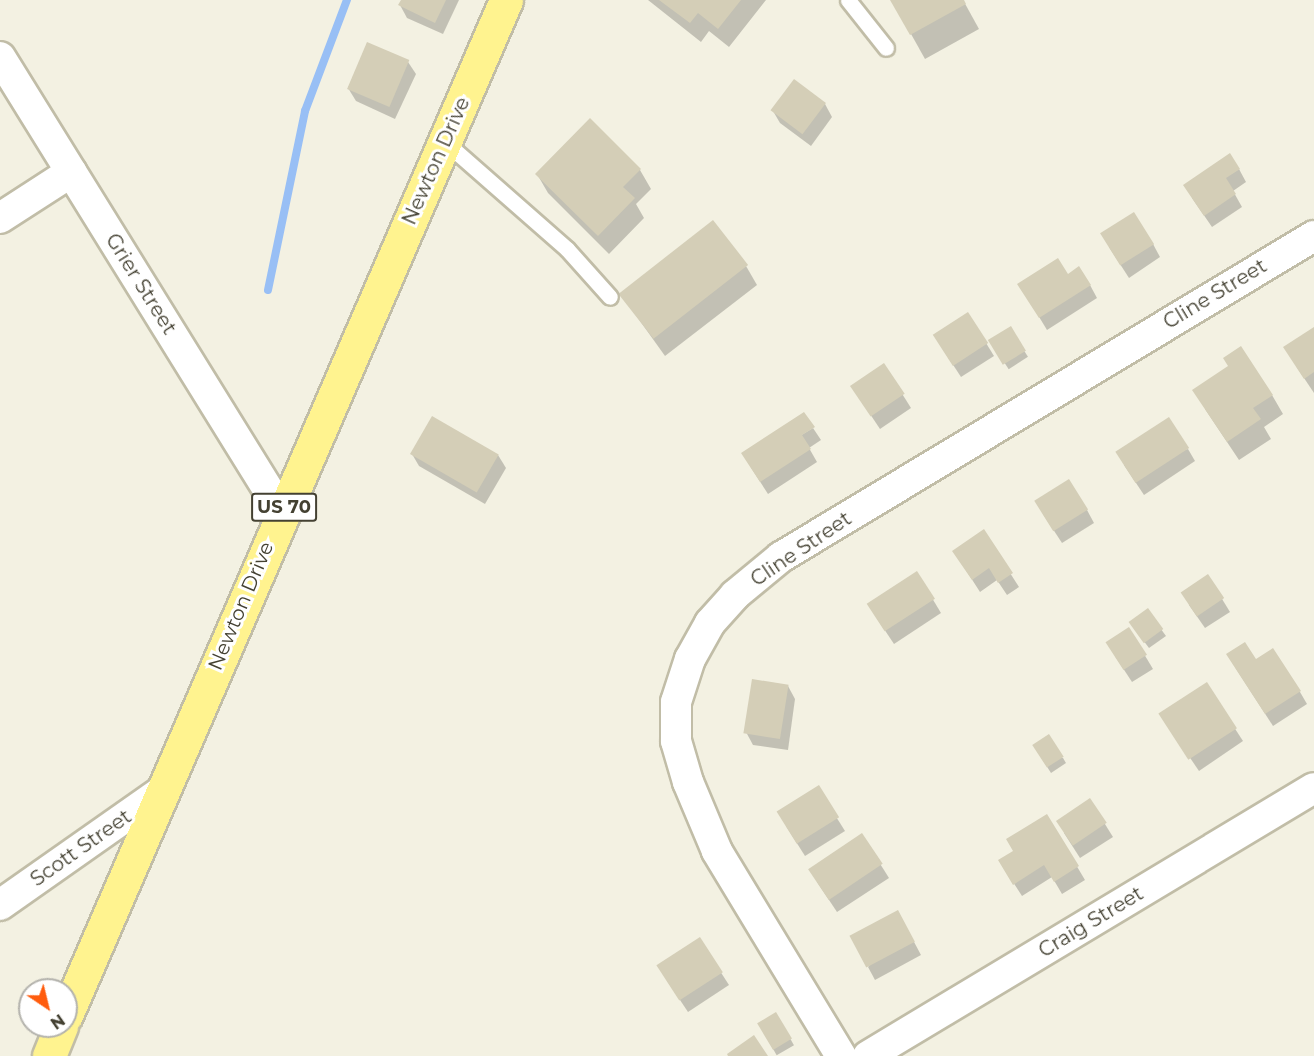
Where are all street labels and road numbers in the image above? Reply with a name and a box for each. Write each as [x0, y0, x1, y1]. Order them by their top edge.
street label: Newton Drive [397, 93, 475, 229]
street label: Grier Street [100, 229, 182, 339]
street label: Cline Street [1159, 254, 1271, 334]
road number: US 70 [251, 492, 317, 522]
street label: Cline Street [746, 507, 856, 591]
street label: Newton Drive [203, 538, 279, 674]
street label: Scott Street [26, 804, 136, 892]
street label: Craig Street [1034, 881, 1148, 963]

